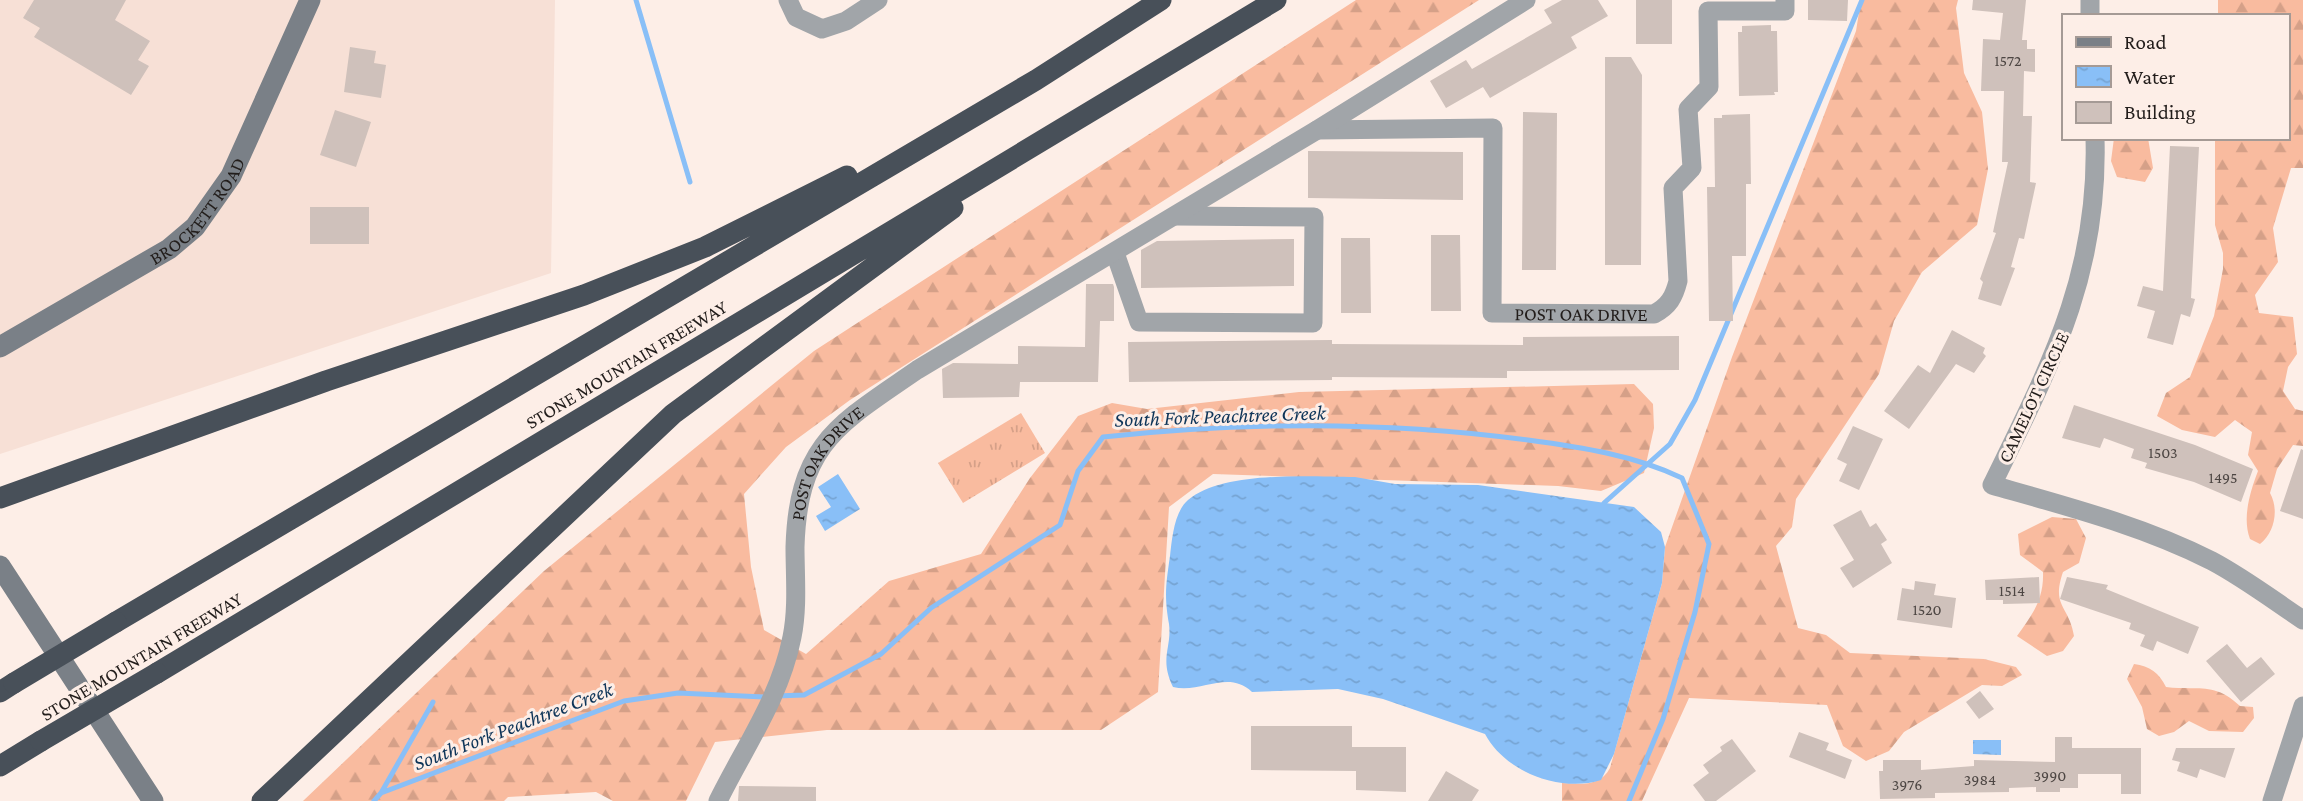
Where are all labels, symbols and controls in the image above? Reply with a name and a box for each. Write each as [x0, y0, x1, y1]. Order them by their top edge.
legend [2062, 14, 2289, 140]
text: Road [2124, 30, 2167, 54]
house number: 1572 [1994, 52, 2022, 69]
text: Water [2124, 65, 2176, 89]
text: Building [2124, 100, 2196, 124]
street label: BROCKETT ROAD [146, 154, 249, 269]
street label: STONE MOUNTAIN FREEWAY [522, 296, 731, 433]
street label: POST OAK DRIVE [1514, 303, 1648, 325]
street label: CAMELOT CIRCLE [1994, 328, 2073, 466]
water label: South Fork Peachtree Creek [1114, 400, 1327, 432]
street label: POST OAK DRIVE [787, 401, 868, 522]
house number: 1503 [2148, 444, 2178, 461]
house number: 1495 [2209, 469, 2237, 486]
house number: 1514 [1999, 582, 2025, 599]
street label: STONE MOUNTAIN FREEWAY [37, 588, 246, 725]
house number: 1520 [1912, 601, 1942, 618]
water label: South Fork Peachtree Creek [410, 677, 617, 775]
house number: 3990 [2034, 767, 2066, 784]
house number: 3984 [1964, 771, 1996, 788]
house number: 3976 [1892, 776, 1922, 793]

